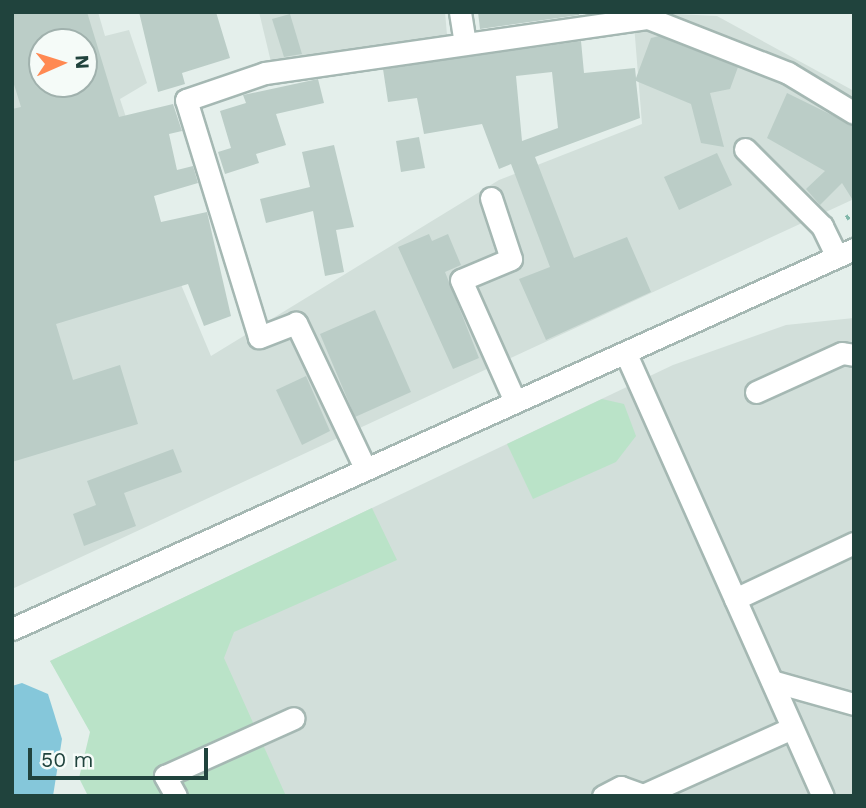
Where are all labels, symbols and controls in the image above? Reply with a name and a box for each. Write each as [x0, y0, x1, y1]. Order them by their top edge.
north arrow [28, 28, 98, 98]
text: N [71, 54, 94, 70]
scale bar [32, 734, 212, 778]
text: 50 m [41, 747, 93, 772]

